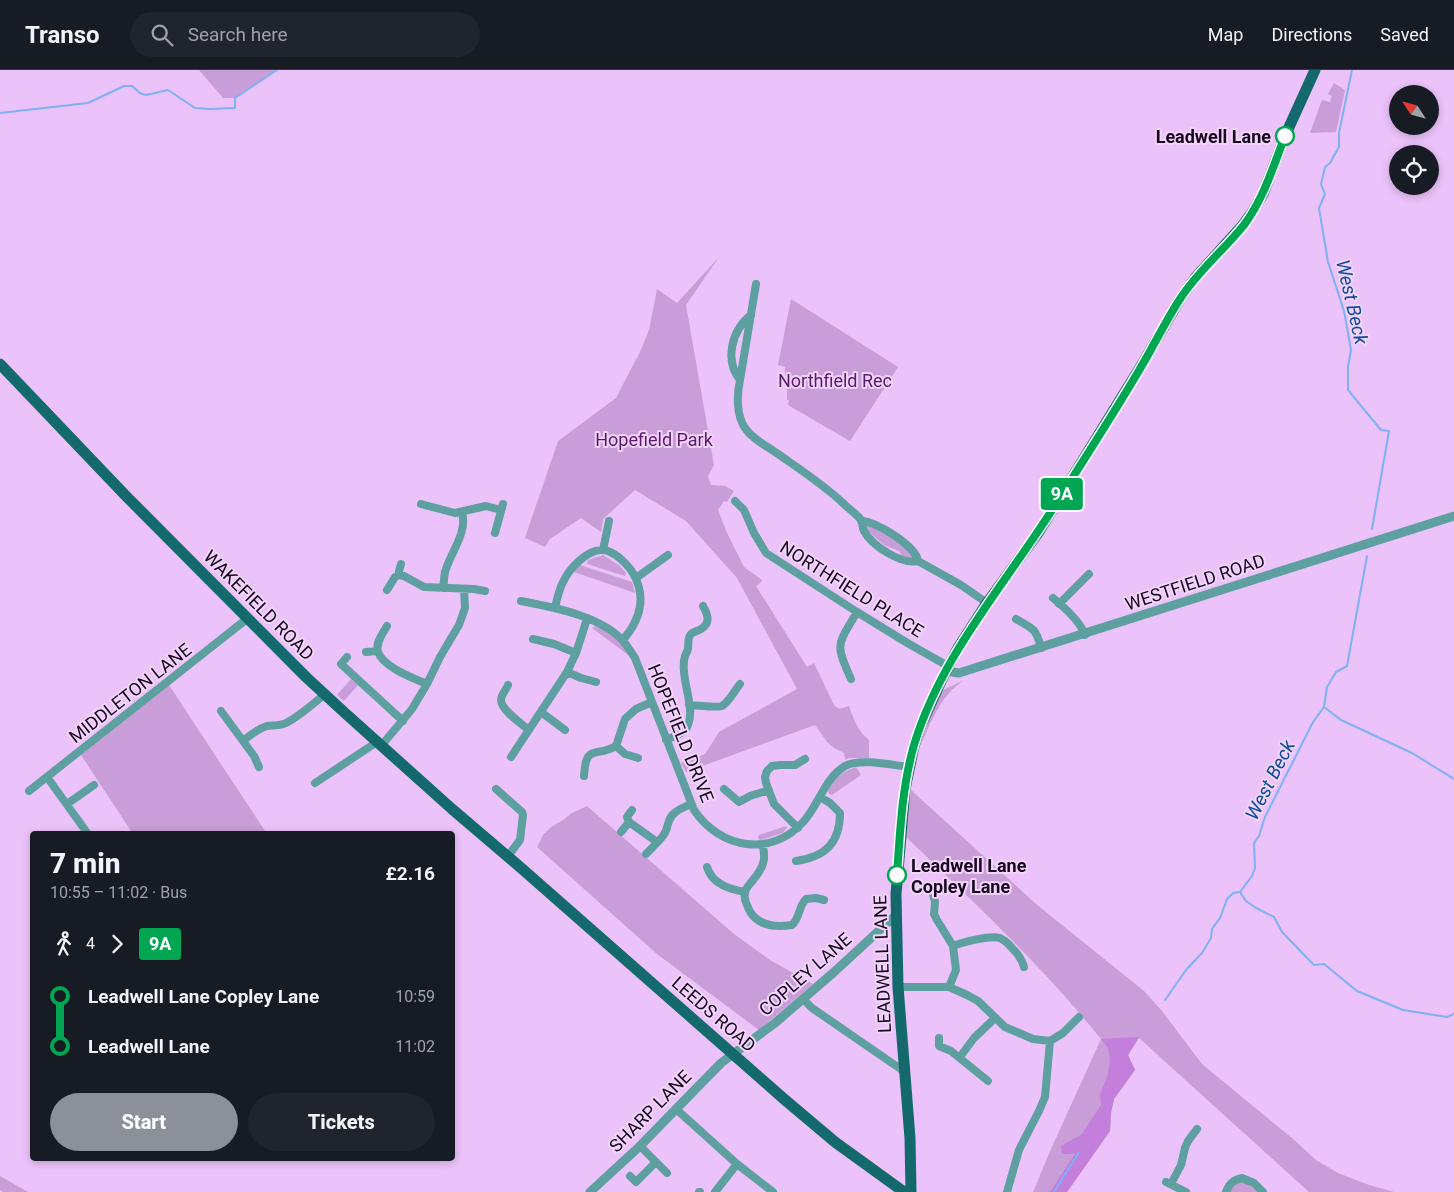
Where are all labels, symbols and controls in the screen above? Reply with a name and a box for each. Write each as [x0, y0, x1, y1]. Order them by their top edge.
search box [130, 12, 480, 57]
text: Transo [25, 21, 100, 49]
icon: search [148, 21, 176, 49]
text: Search here [188, 23, 288, 46]
text: Map [1208, 24, 1243, 45]
text: Directions [1271, 24, 1352, 45]
text: Saved [1380, 24, 1429, 45]
north arrow [1389, 85, 1439, 135]
map controls [1389, 85, 1439, 195]
place label: Leadwell Lane [1156, 126, 1271, 147]
marker: Leadwell Lane [1275, 126, 1295, 146]
button: locate [1389, 145, 1439, 195]
water label: West Beck [1331, 257, 1373, 347]
park label: Northfield Rec [778, 370, 892, 391]
park label: Hopefield Park [595, 429, 714, 450]
line badge: 9A [1040, 478, 1084, 510]
text: 9A [1051, 483, 1073, 504]
street label: NORTHFIELD PLACE [776, 536, 928, 642]
street label: WAKEFIELD ROAD [200, 546, 318, 664]
street label: WESTFIELD ROAD [1123, 550, 1267, 614]
street label: MIDDLETON LANE [65, 639, 195, 747]
street label: HOPEFIELD DRIVE [644, 661, 718, 805]
water label: West Beck [1240, 736, 1300, 824]
text: 7 min [50, 847, 121, 880]
place label: Leadwell Lane Copley Lane [911, 855, 1027, 897]
text: £2.16 [385, 862, 435, 885]
marker: Leadwell Lane Copley Lane [887, 865, 907, 885]
text: 10:55 – 11:02 · Bus [50, 883, 187, 902]
street label: LEADWELL LANE [869, 895, 895, 1033]
street label: COPLEY LANE [755, 928, 855, 1020]
icon: walk [50, 930, 78, 958]
icon: forward [103, 930, 131, 958]
text: 9A [149, 933, 171, 954]
text: 4 [86, 934, 95, 953]
street label: LEEDS ROAD [668, 972, 760, 1056]
text: Leadwell Lane Copley Lane [88, 985, 319, 1008]
text: 10:59 [395, 987, 435, 1006]
text: Leadwell Lane [88, 1035, 210, 1058]
text: 11:02 [395, 1037, 435, 1056]
street label: SHARP LANE [605, 1066, 695, 1156]
button: Start [50, 1093, 238, 1151]
button: Tickets [248, 1093, 435, 1151]

